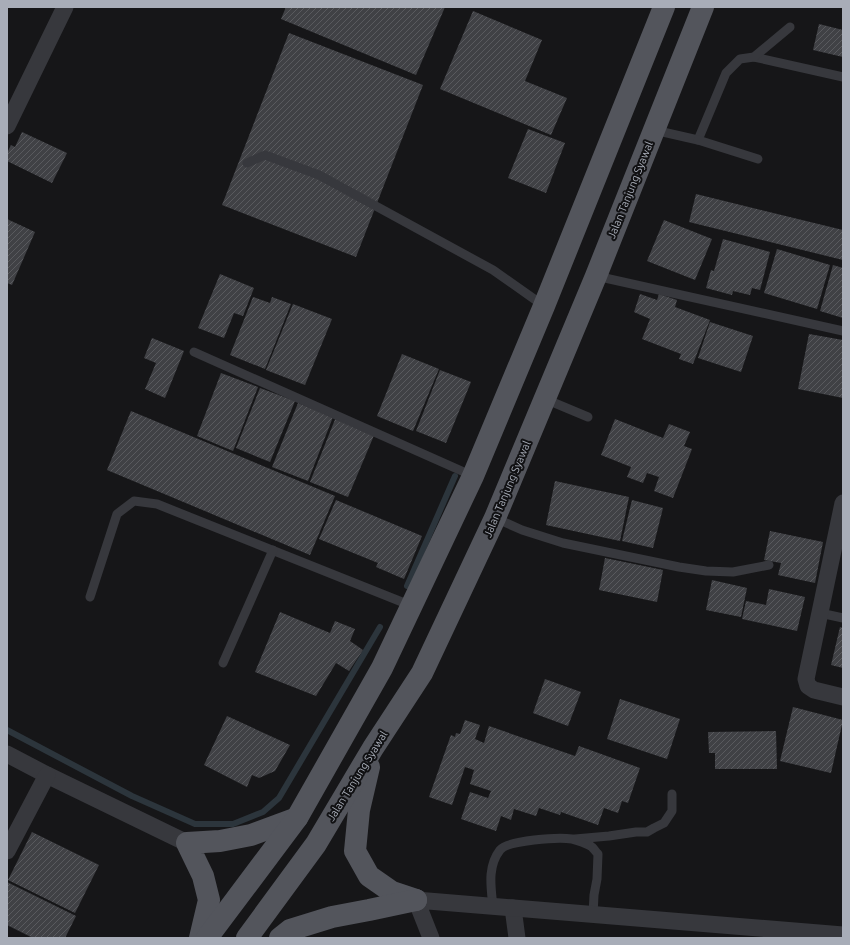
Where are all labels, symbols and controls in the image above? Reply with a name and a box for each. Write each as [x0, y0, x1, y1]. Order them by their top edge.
street label: Jalan Tanjung Syawal [605, 140, 655, 240]
street label: Jalan Tanjung Syawal [481, 439, 533, 539]
street label: Jalan Tanjung Syawal [324, 729, 390, 823]

